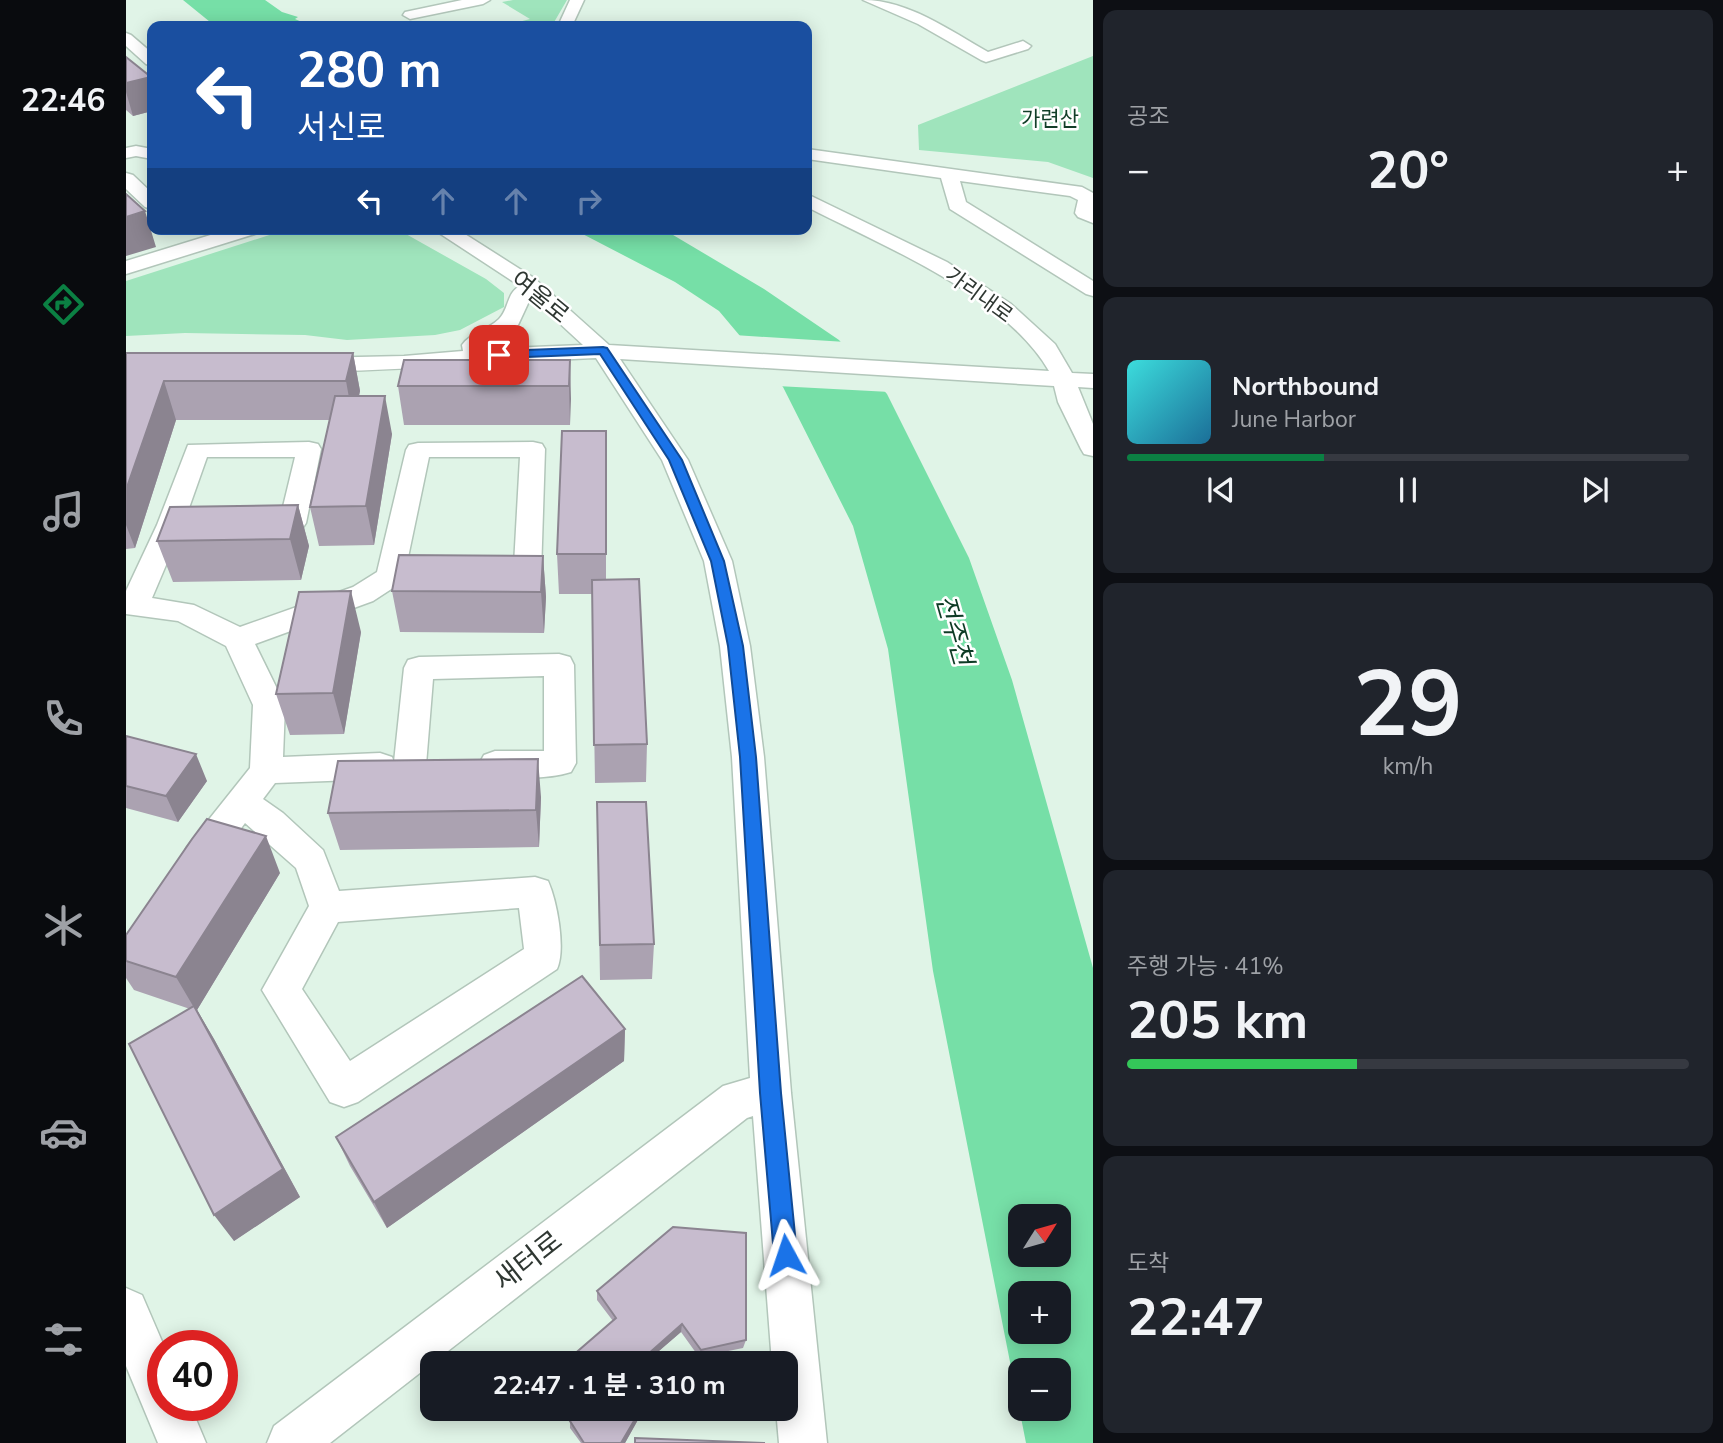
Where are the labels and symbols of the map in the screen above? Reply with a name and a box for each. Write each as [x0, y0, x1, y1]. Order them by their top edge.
park label: 가련산 [1021, 105, 1079, 133]
street label: 가리내로 [940, 261, 1018, 329]
street label: 여울로 [504, 264, 576, 330]
pin [469, 325, 529, 385]
water label: 전주천 [927, 591, 982, 672]
north arrow [1008, 1204, 1071, 1267]
position arrow [749, 1218, 823, 1292]
street label: 새터로 [486, 1222, 570, 1300]
speed limit sign: 40 [147, 1330, 238, 1421]

